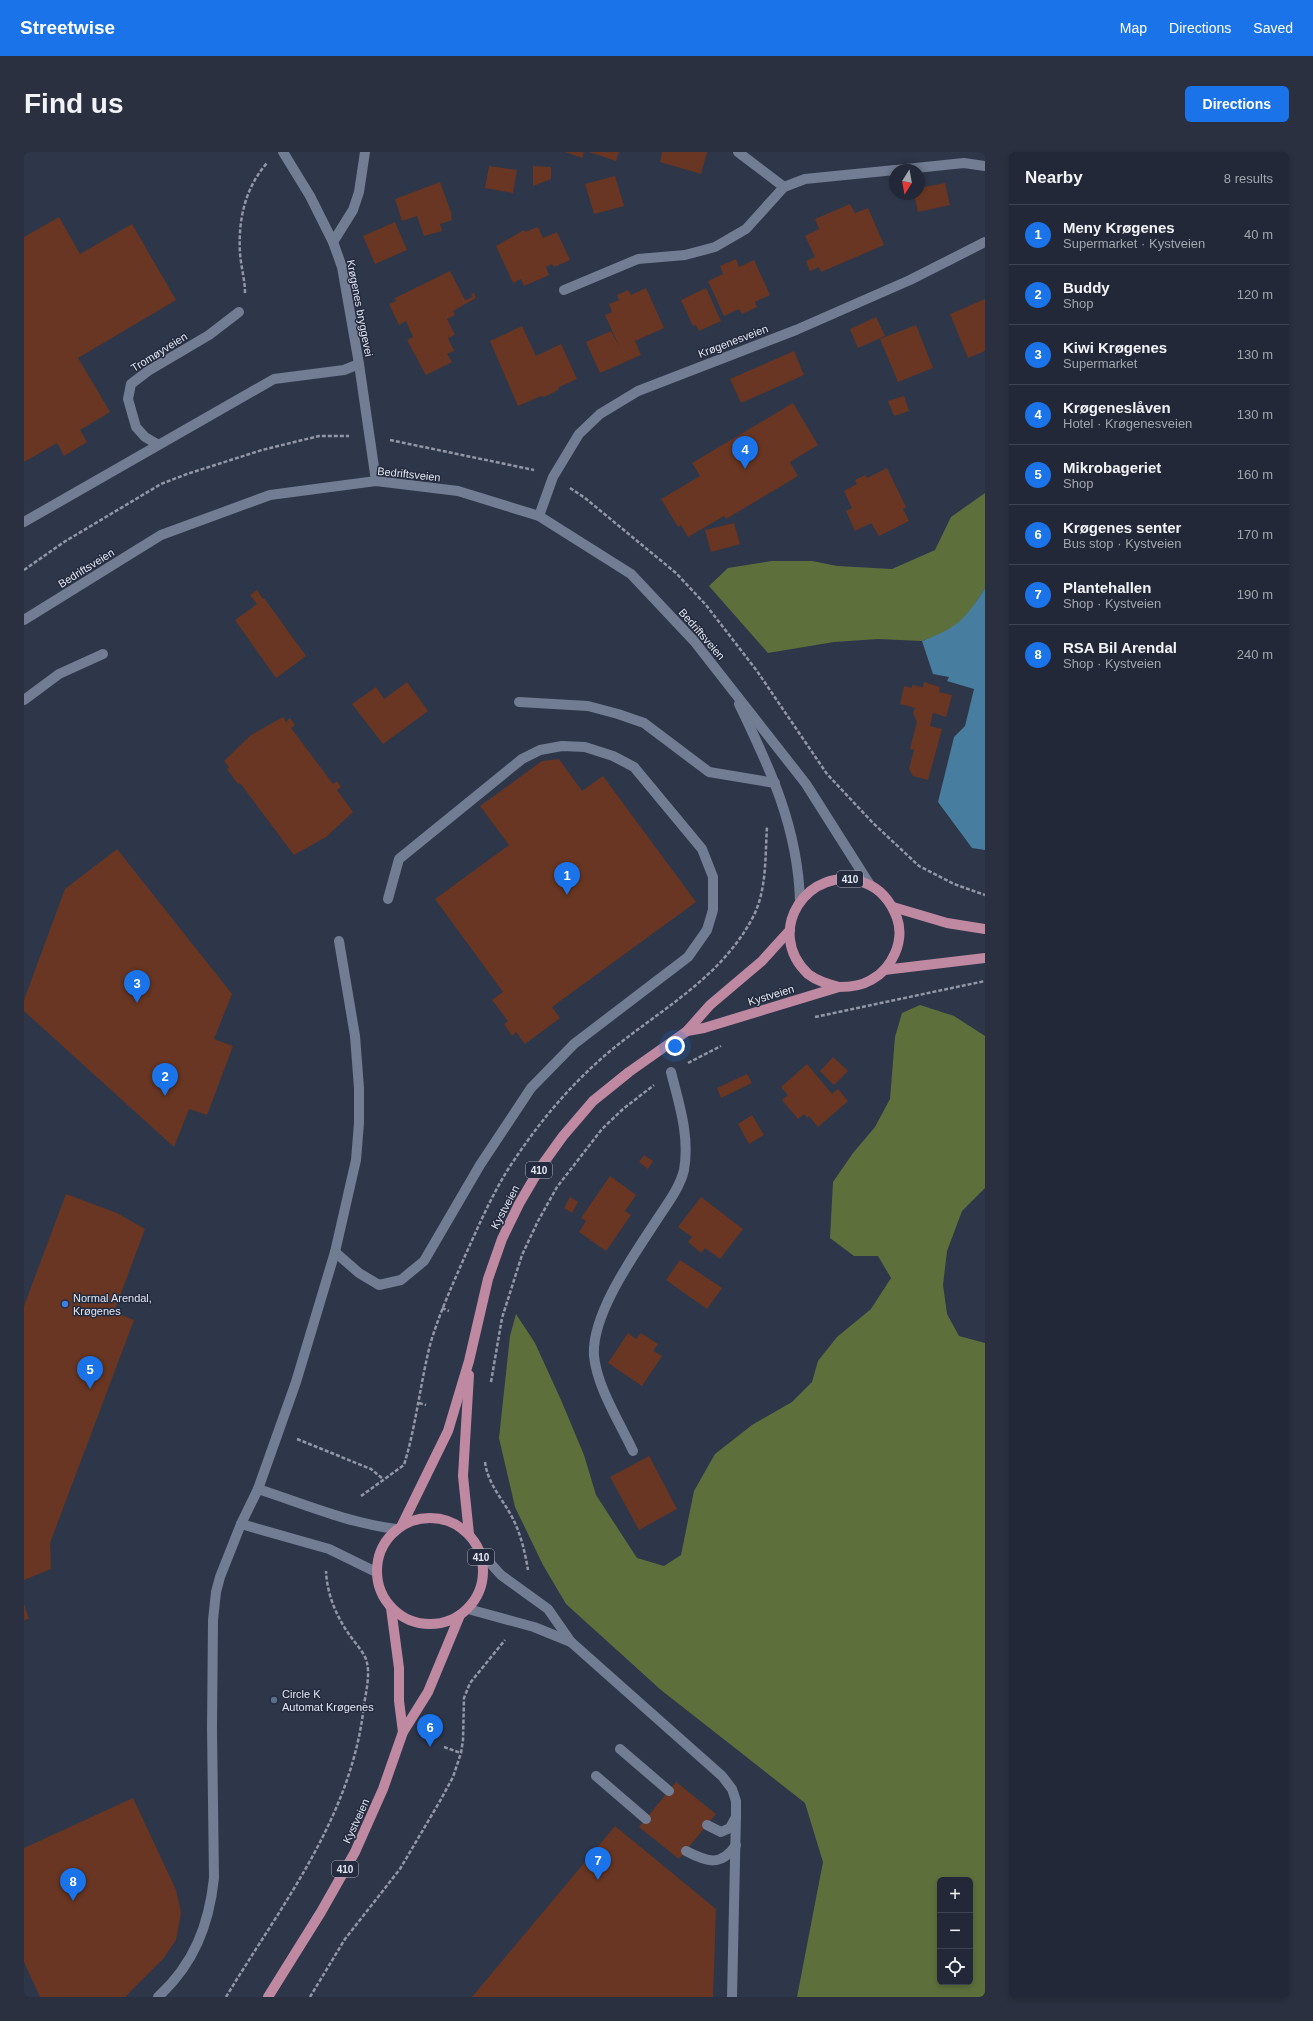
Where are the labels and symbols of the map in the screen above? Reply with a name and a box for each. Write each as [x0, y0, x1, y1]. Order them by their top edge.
north arrow [889, 164, 925, 200]
street label: Krøgenes bryggevei [345, 259, 375, 357]
street label: Krøgenesveien [696, 322, 770, 360]
street label: Tromøyveien [129, 330, 189, 374]
pin: 4 [732, 436, 758, 469]
street label: Bedriftsveien [377, 465, 441, 483]
street label: Bedriftsveien [56, 546, 116, 590]
street label: Bedriftsveien [677, 606, 727, 662]
pin: 1 [554, 862, 580, 895]
road number: 410 [837, 871, 863, 887]
pin: 3 [124, 970, 150, 1003]
street label: Kystveien [746, 982, 796, 1008]
your location [665, 1036, 685, 1056]
pin: 2 [152, 1063, 178, 1096]
road number: 410 [526, 1162, 552, 1178]
street label: Kystveien [489, 1183, 521, 1231]
place label: Normal Arendal, Krøgenes [73, 1292, 152, 1317]
marker: Normal Arendal, Krøgenes [60, 1299, 70, 1309]
pin: 5 [77, 1356, 103, 1389]
road number: 410 [468, 1549, 494, 1565]
place label: Circle K Automat Krøgenes [282, 1688, 374, 1713]
marker: Circle K Automat Krøgenes [269, 1695, 279, 1705]
pin: 6 [417, 1714, 443, 1747]
street label: Kystveien [340, 1797, 372, 1845]
pin: 7 [585, 1847, 611, 1880]
road number: 410 [332, 1861, 358, 1877]
pin: 8 [60, 1868, 86, 1901]

